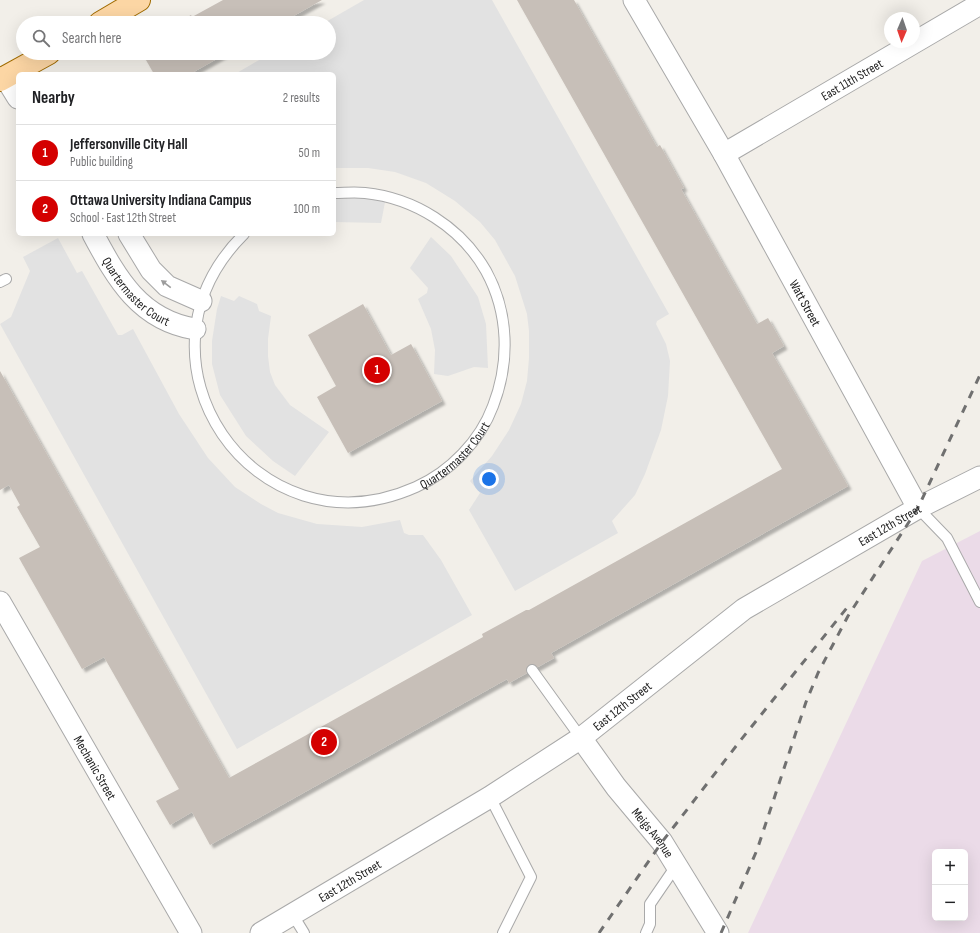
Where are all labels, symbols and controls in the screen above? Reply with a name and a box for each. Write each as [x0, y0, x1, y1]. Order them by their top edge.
north arrow [884, 12, 920, 48]
search box [16, 16, 336, 60]
icon: search [30, 27, 52, 49]
text: Search here [62, 29, 122, 48]
street label: East 11th Street [818, 56, 886, 104]
text: Nearby [32, 88, 75, 108]
text: 2 results [283, 90, 320, 106]
text: Jeffersonville City Hall [70, 135, 188, 154]
text: 1 [42, 145, 48, 161]
text: 50 m [299, 145, 320, 161]
text: Public building [70, 154, 133, 170]
text: Ottawa University Indiana Campus [70, 191, 252, 210]
text: 2 [42, 201, 48, 217]
text: 100 m [293, 201, 320, 217]
text: School · East 12th Street [70, 210, 176, 226]
street label: Quartermaster Court [98, 254, 172, 330]
street label: Watt Street [785, 277, 824, 329]
one-way arrow [161, 280, 172, 288]
pin: 1 [364, 355, 390, 385]
street label: Quartermaster Court [417, 419, 493, 493]
your location [479, 469, 499, 489]
street label: East 12th Street [856, 501, 924, 550]
street label: East 12th Street [590, 678, 655, 734]
pin: 2 [311, 727, 337, 757]
street label: Mechanic Street [70, 733, 119, 803]
street label: Meigs Avenue [628, 805, 677, 861]
map controls [932, 849, 968, 921]
button: + [932, 849, 968, 885]
street label: East 12th Street [316, 856, 384, 906]
button: − [932, 885, 968, 921]

